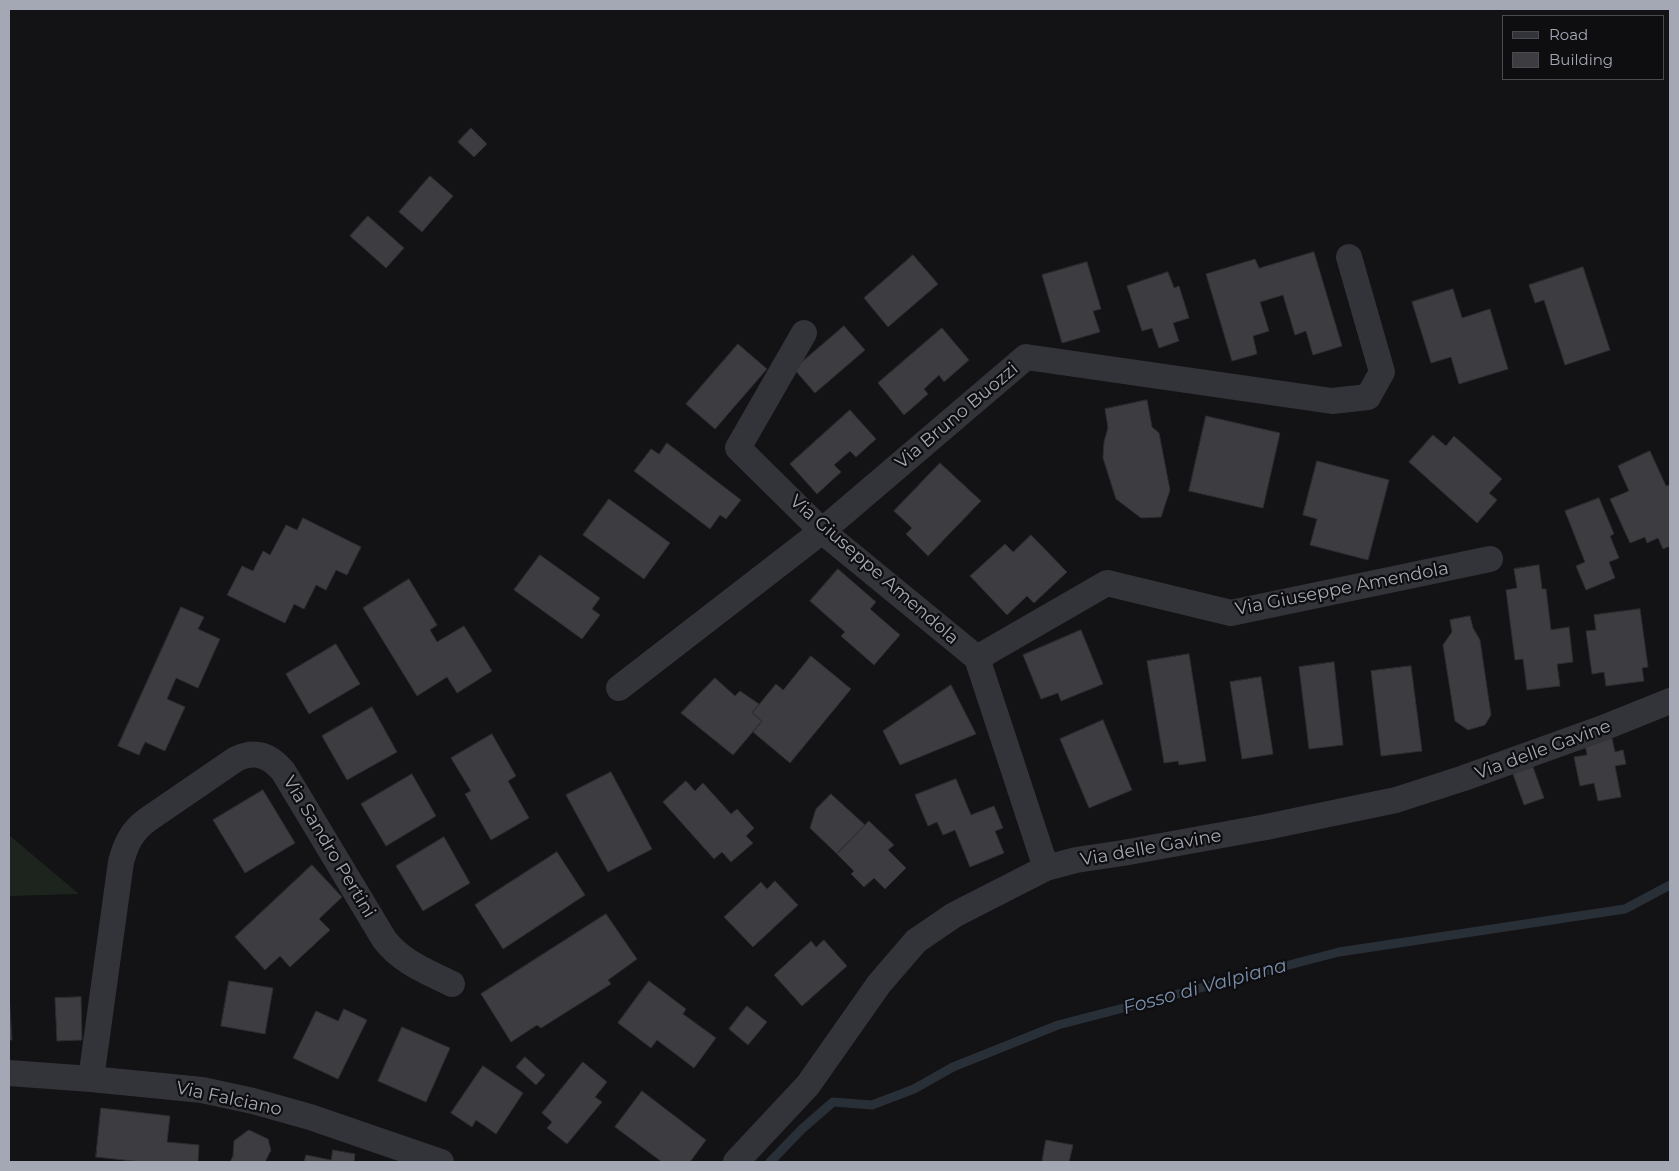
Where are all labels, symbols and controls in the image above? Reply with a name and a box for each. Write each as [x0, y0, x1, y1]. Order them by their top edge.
legend [1502, 15, 1664, 80]
text: Road [1549, 25, 1588, 44]
text: Building [1549, 50, 1613, 69]
street label: Via Bruno Buozzi [891, 358, 1023, 474]
street label: Via Giuseppe Amendola [785, 491, 963, 649]
street label: Via Giuseppe Amendola [1233, 558, 1451, 620]
street label: Via delle Gavine [1472, 715, 1614, 785]
street label: Via Sandro Pertini [278, 772, 380, 922]
street label: Via delle Gavine [1079, 825, 1223, 871]
water label: Fosso di Valpiana [1121, 954, 1289, 1020]
street label: Via Falciano [174, 1077, 284, 1121]

